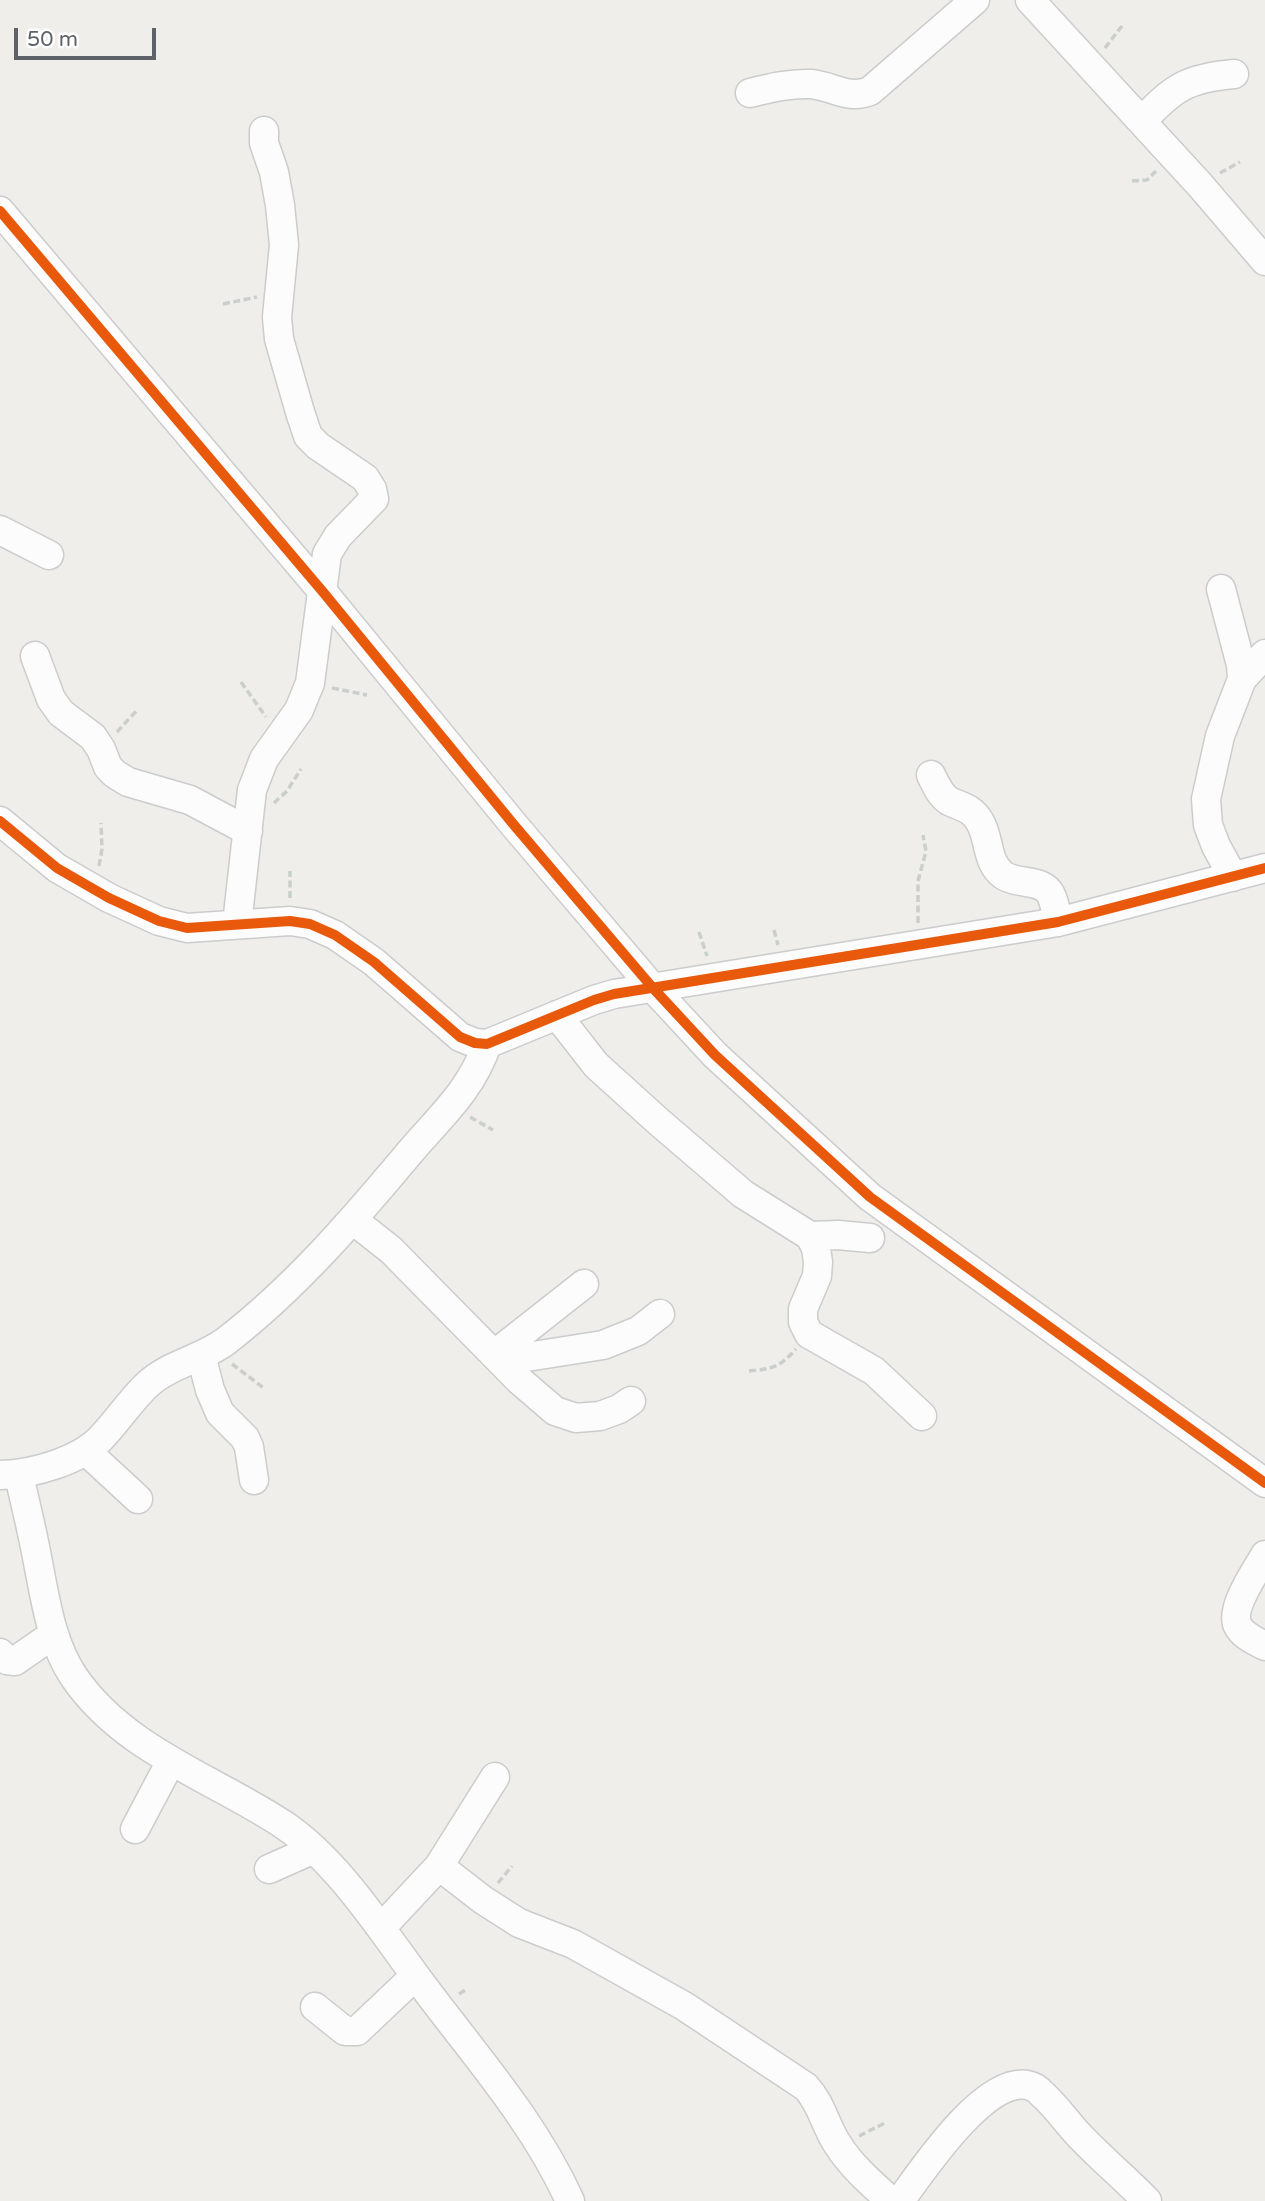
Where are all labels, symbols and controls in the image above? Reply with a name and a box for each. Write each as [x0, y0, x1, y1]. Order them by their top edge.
scale bar [18, 14, 159, 58]
text: 50 m [27, 27, 78, 52]

